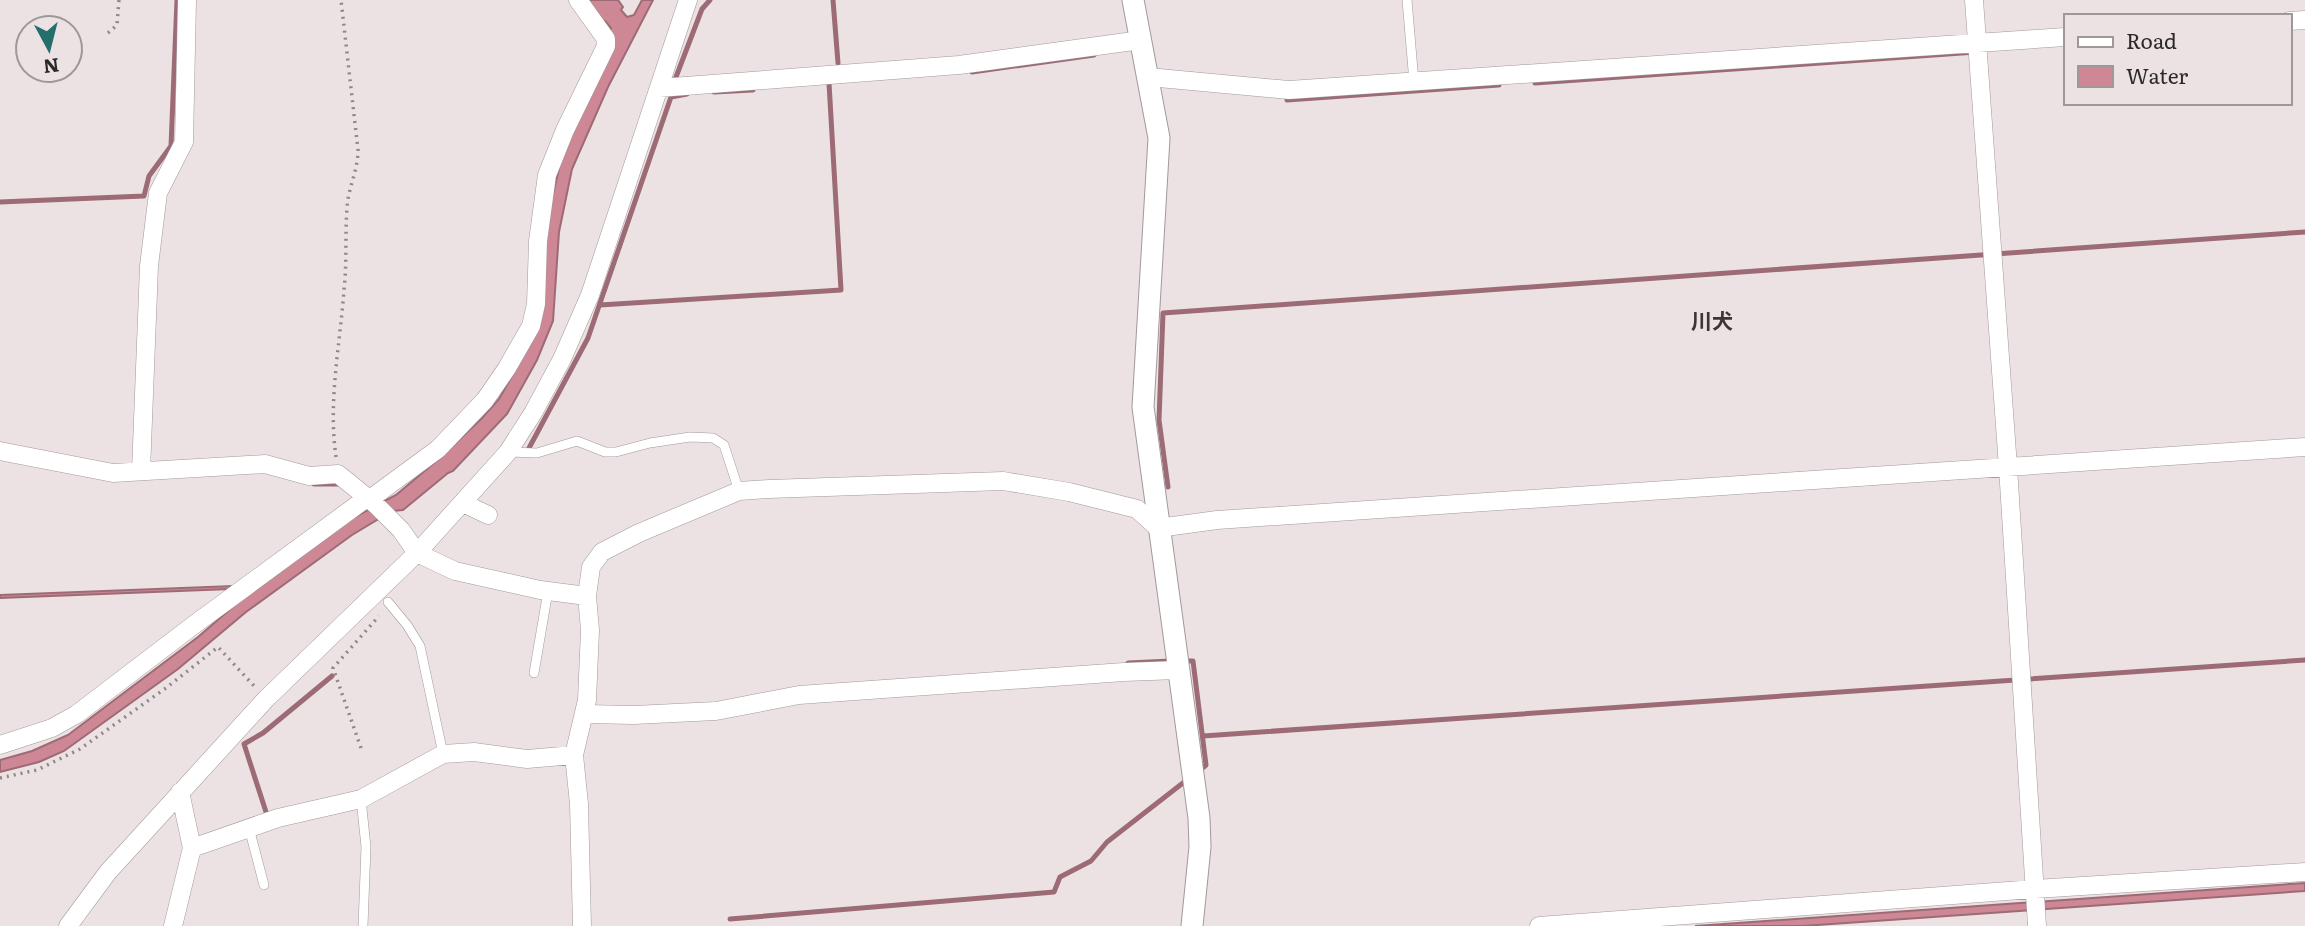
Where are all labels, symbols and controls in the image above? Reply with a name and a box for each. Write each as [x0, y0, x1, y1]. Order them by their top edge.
north arrow [14, 14, 84, 84]
legend [2064, 14, 2291, 105]
text: Road [2126, 24, 2177, 55]
text: N [42, 52, 61, 82]
text: Water [2126, 59, 2188, 90]
district label: 川犬 [1691, 304, 1733, 335]

